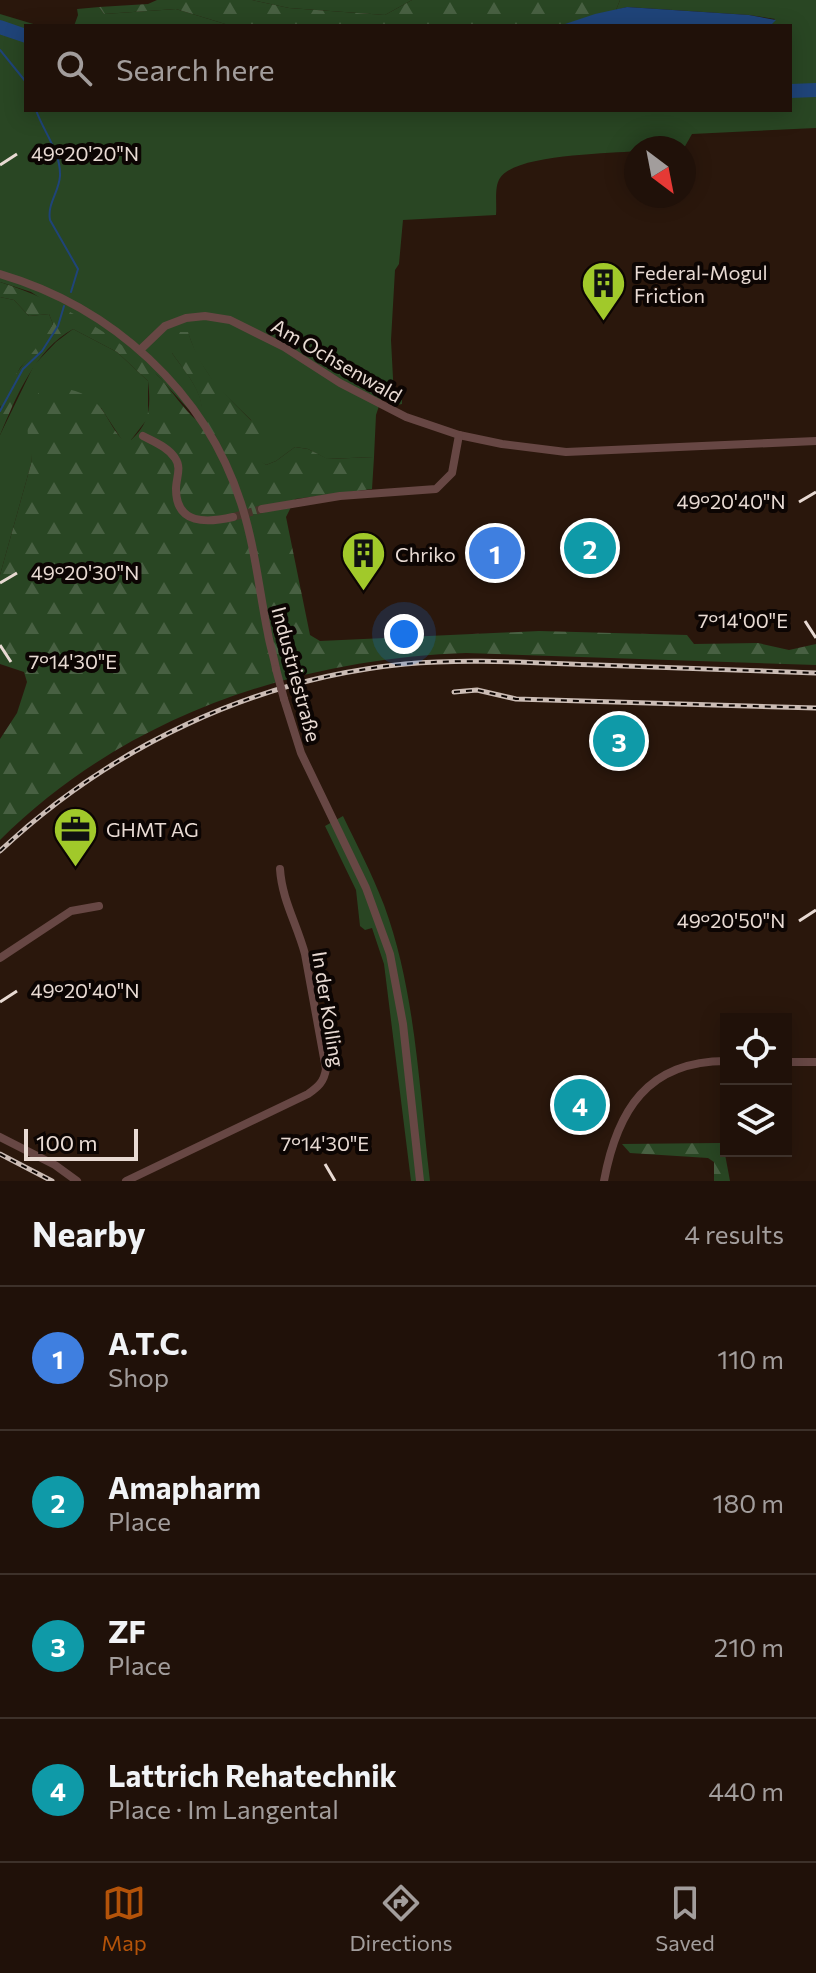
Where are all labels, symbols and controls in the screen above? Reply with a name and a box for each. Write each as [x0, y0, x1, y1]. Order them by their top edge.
search box [24, 24, 792, 112]
icon: search [52, 46, 96, 90]
text: Search here [116, 50, 275, 87]
north arrow [624, 136, 696, 208]
text: 49°20'20"N [31, 141, 139, 165]
building icon: Federal-Mogul Friction [579, 260, 627, 323]
place label: Federal-Mogul Friction [634, 260, 768, 307]
street label: Am Ochsenwald [268, 313, 406, 407]
text: 49°20'40"N [676, 489, 786, 513]
pin: 2 [564, 518, 616, 578]
pin: 1 [469, 523, 521, 583]
building icon: Chriko [340, 530, 388, 593]
place label: Chriko [395, 542, 456, 566]
text: 49°20'30"N [31, 560, 139, 584]
street label: Industriestraße [267, 604, 327, 744]
text: 7°14'00"E [698, 608, 788, 632]
your location [384, 614, 424, 654]
text: 7°14'30"E [29, 649, 117, 673]
pin: 3 [593, 711, 645, 771]
office icon: GHMT AG [51, 805, 99, 868]
place label: GHMT AG [106, 817, 199, 841]
text: 49°20'50"N [677, 908, 785, 932]
street label: In der Kolling [308, 949, 350, 1069]
text: 49°20'40"N [30, 978, 140, 1002]
map controls [720, 1013, 792, 1157]
button: locate [720, 1013, 792, 1085]
pin: 4 [554, 1075, 606, 1135]
button: layers [720, 1085, 792, 1157]
scale bar [24, 1125, 138, 1161]
text: 100 m [36, 1129, 98, 1156]
text: 7°14'30"E [281, 1131, 369, 1155]
text: Nearby [32, 1212, 146, 1254]
text: 4 results [684, 1218, 784, 1249]
text: A.T.C. [108, 1324, 188, 1361]
text: 1 [52, 1343, 64, 1374]
text: 110 m [717, 1343, 784, 1374]
text: Shop [108, 1361, 169, 1392]
text: Amapharm [108, 1468, 261, 1505]
text: 2 [51, 1487, 65, 1518]
text: 180 m [712, 1487, 784, 1518]
text: Place [108, 1505, 171, 1536]
text: ZF [108, 1612, 146, 1649]
text: 3 [50, 1631, 66, 1662]
text: 210 m [714, 1631, 784, 1662]
text: Place [108, 1649, 171, 1680]
text: Lattrich Rehatechnik [108, 1756, 397, 1793]
text: 4 [50, 1775, 66, 1806]
text: 440 m [708, 1775, 784, 1806]
text: Place · Im Langental [108, 1793, 339, 1824]
tab: Map [101, 1881, 147, 1956]
tab: Directions [349, 1881, 453, 1956]
tab: Saved [655, 1881, 715, 1956]

